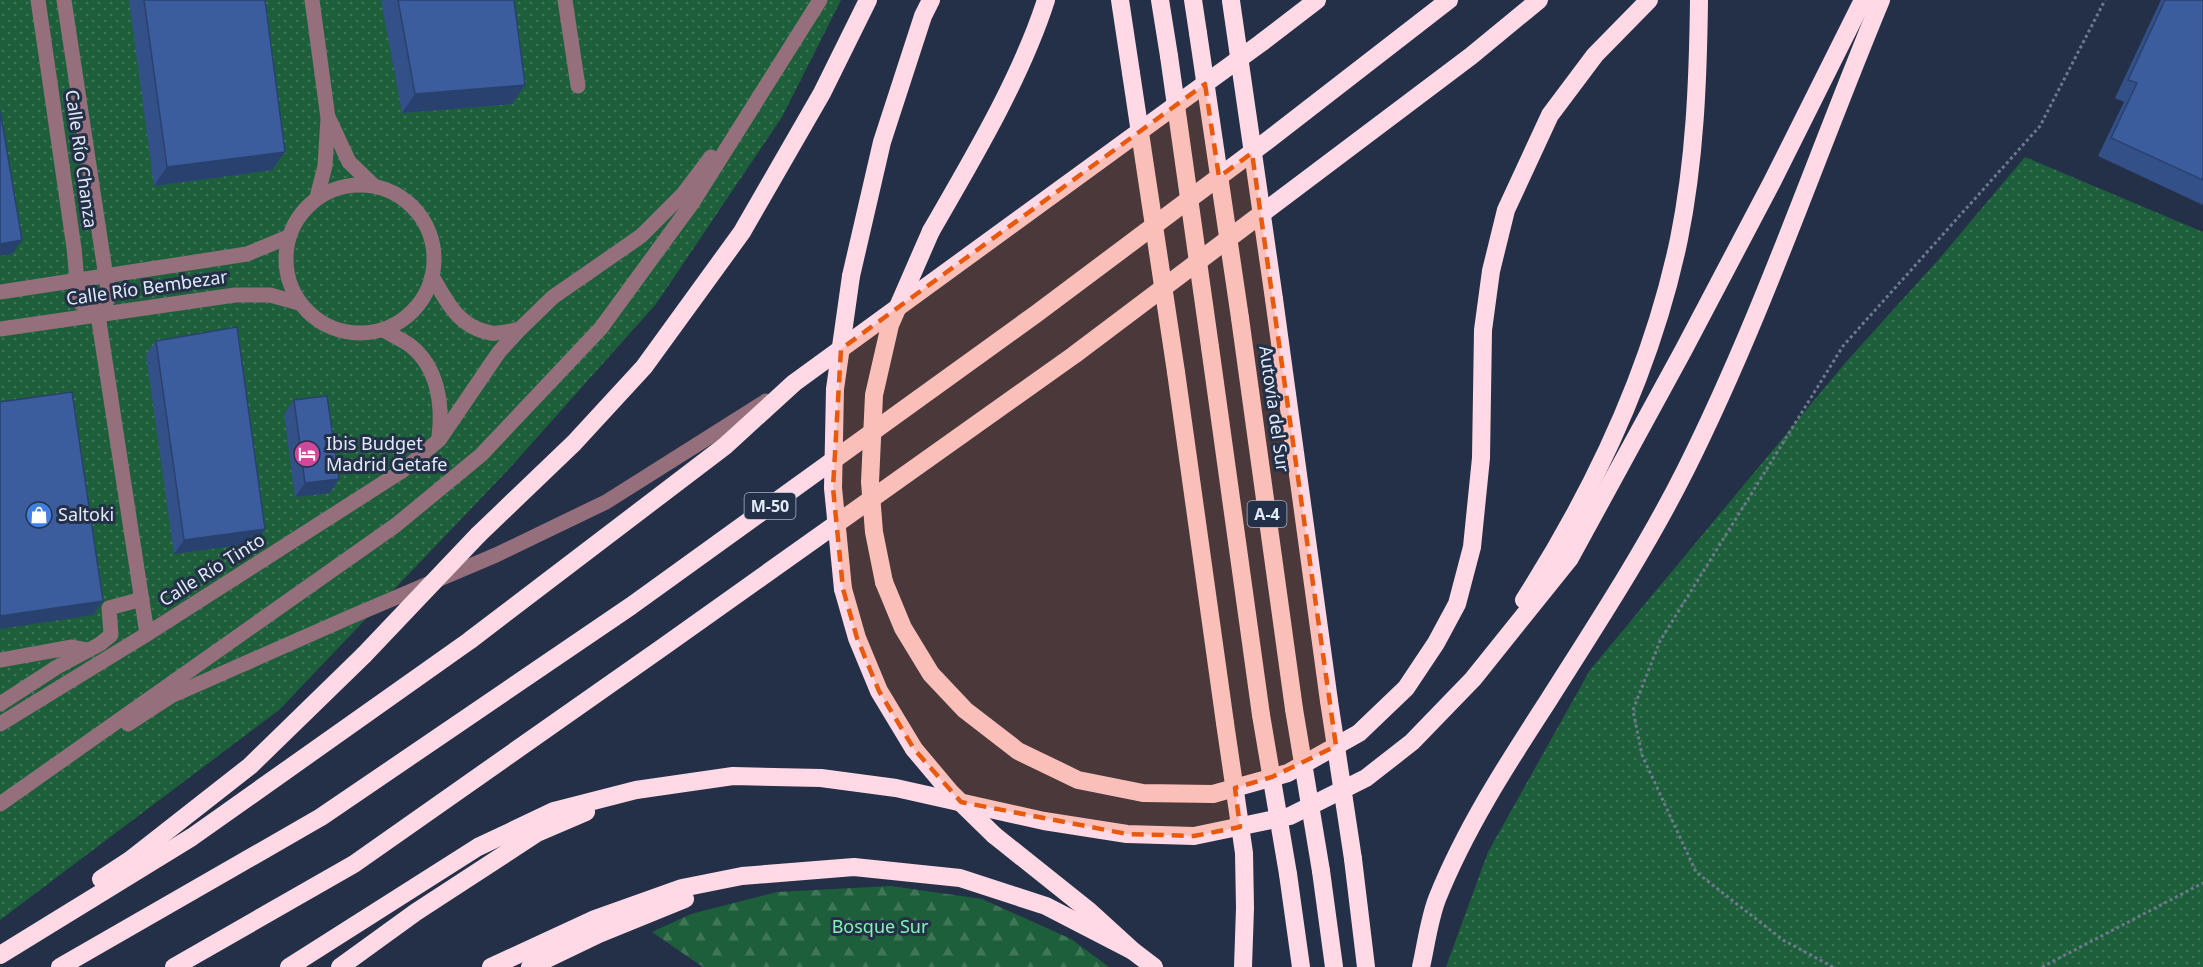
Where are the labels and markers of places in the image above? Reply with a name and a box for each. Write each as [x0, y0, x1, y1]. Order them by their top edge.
place label: Ibis Budget Madrid Getafe [326, 431, 448, 476]
hotel icon: Ibis Budget Madrid Getafe [292, 439, 322, 469]
shop icon: Saltoki [24, 500, 54, 530]
place label: Saltoki [58, 502, 114, 526]

